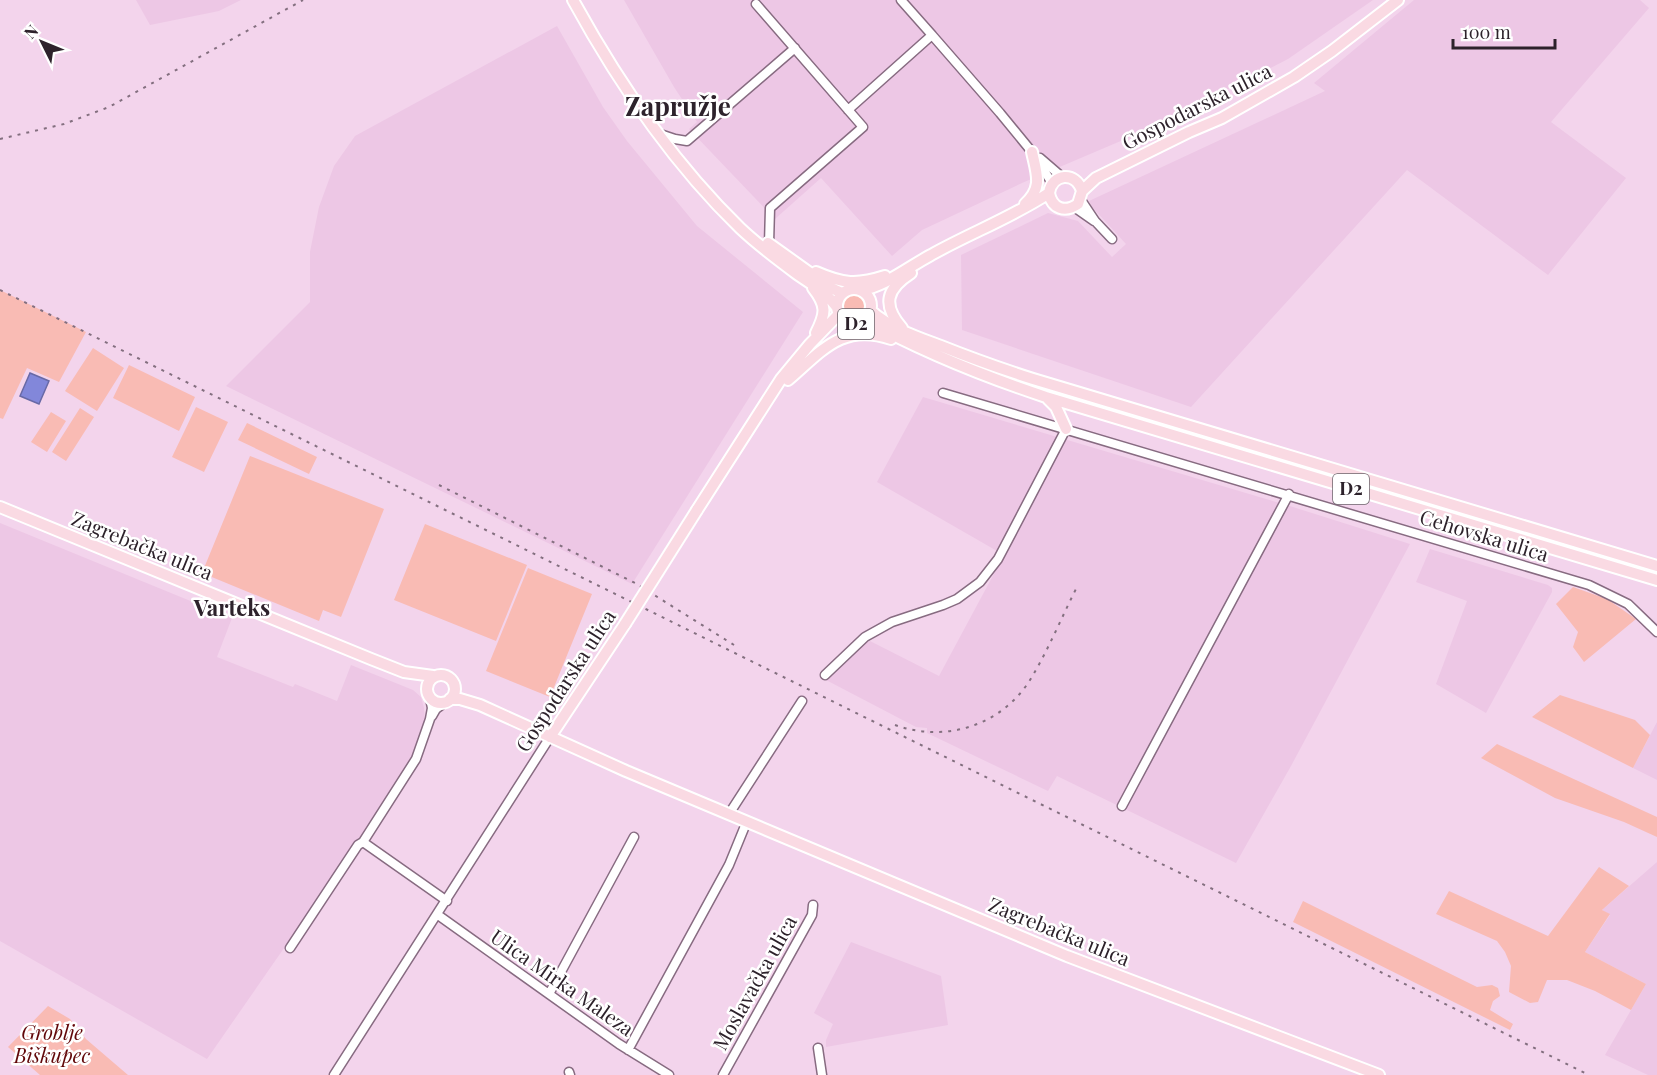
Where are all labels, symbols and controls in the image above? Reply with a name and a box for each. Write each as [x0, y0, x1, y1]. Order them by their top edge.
north arrow [12, 12, 72, 72]
scale bar [1453, 12, 1555, 50]
text: N [19, 20, 43, 43]
text: 100 m [1462, 20, 1511, 44]
street label: Gospodarska ulica [1117, 56, 1276, 155]
district label: Zapružje [625, 88, 731, 123]
road number: D2 [838, 309, 874, 339]
road number: D2 [1333, 474, 1369, 504]
street label: Cehovska ulica [1417, 502, 1552, 567]
street label: Zagrebačka ulica [68, 504, 217, 585]
district label: Varteks [193, 592, 270, 622]
street label: Gospodarska ulica [509, 604, 621, 756]
street label: Zagrebačka ulica [985, 890, 1134, 971]
street label: Moslavačka ulica [705, 910, 802, 1055]
street label: Ulica Mirka Maleza [486, 922, 640, 1041]
park label: Groblje Biškupec [13, 1018, 90, 1068]

